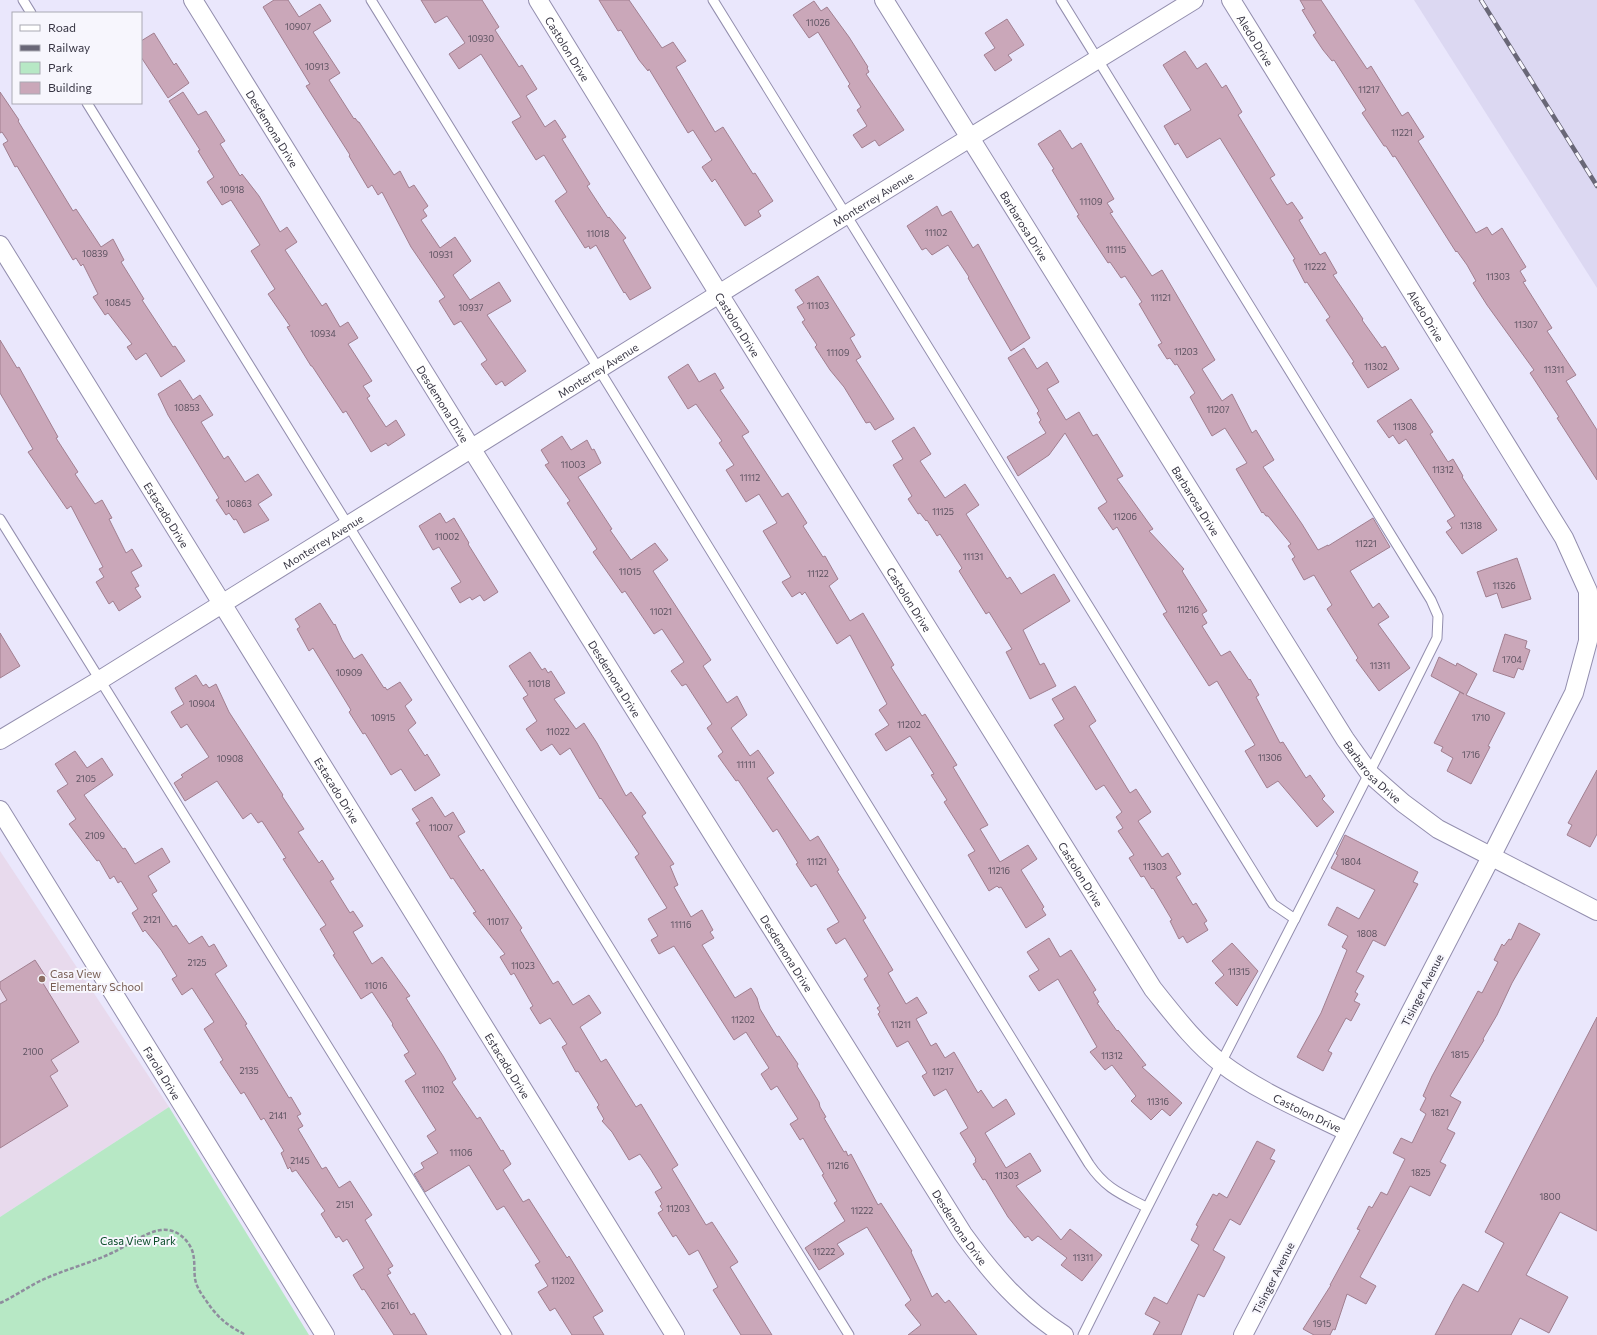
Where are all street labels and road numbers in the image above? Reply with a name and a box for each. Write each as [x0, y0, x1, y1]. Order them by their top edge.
street label: Aledo Drive [1235, 12, 1277, 68]
street label: Castolon Drive [543, 14, 593, 83]
street label: Desdemona Drive [244, 87, 301, 169]
street label: Monterrey Avenue [830, 168, 915, 228]
street label: Barbarosa Drive [998, 188, 1052, 263]
street label: Aledo Drive [1406, 287, 1447, 344]
street label: Castolon Drive [713, 290, 763, 359]
street label: Monterrey Avenue [555, 340, 640, 400]
street label: Desdemona Drive [415, 363, 472, 445]
street label: Barbarosa Drive [1170, 463, 1223, 538]
street label: Estacado Drive [142, 479, 192, 550]
street label: Monterrey Avenue [280, 511, 365, 571]
street label: Castolon Drive [885, 564, 935, 634]
street label: Desdemona Drive [586, 638, 644, 719]
street label: Barbarosa Drive [1342, 738, 1404, 805]
street label: Estacado Drive [312, 755, 363, 825]
street label: Castolon Drive [1056, 839, 1106, 909]
street label: Desdemona Drive [758, 912, 816, 994]
street label: Tisinger Avenue [1398, 952, 1446, 1028]
street label: Estacado Drive [483, 1030, 533, 1101]
street label: Farola Drive [141, 1044, 184, 1102]
street label: Castolon Drive [1271, 1090, 1344, 1134]
street label: Desdemona Drive [930, 1187, 990, 1267]
street label: Tisinger Avenue [1249, 1240, 1297, 1316]

